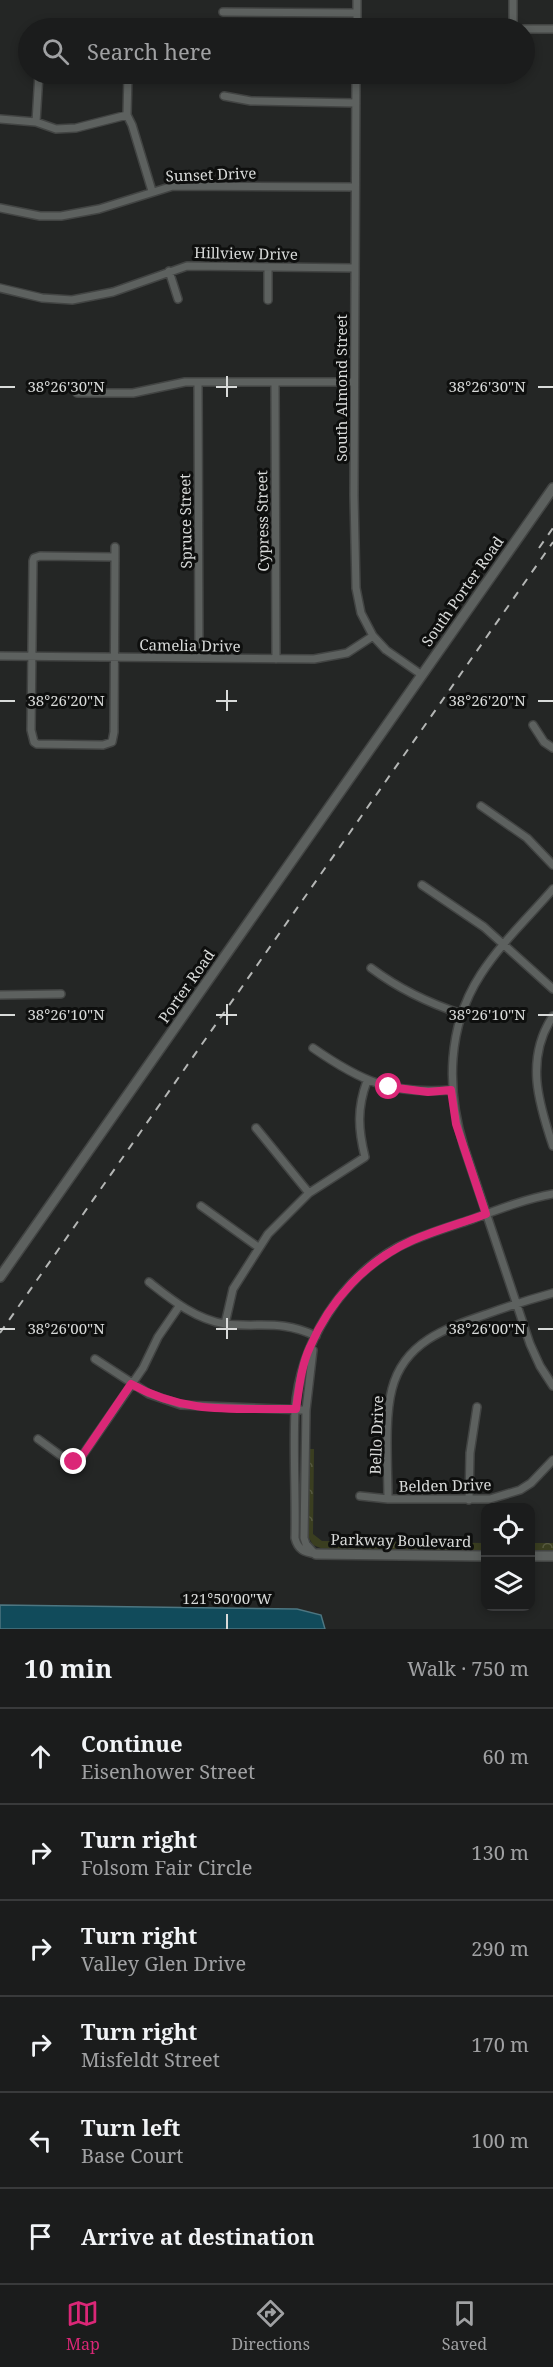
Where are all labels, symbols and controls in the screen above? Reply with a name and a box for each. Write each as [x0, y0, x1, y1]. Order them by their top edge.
search box [18, 18, 535, 84]
icon: search [39, 35, 72, 68]
text: Search here [87, 36, 212, 66]
street label: Sunset Drive [165, 162, 257, 186]
street label: Hillview Drive [194, 242, 298, 264]
street label: South Almond Street [331, 314, 351, 462]
text: 38°26'30"N [27, 376, 105, 396]
text: 38°26'30"N [448, 376, 526, 396]
street label: Cypress Street [251, 470, 273, 572]
street label: Spruce Street [174, 473, 196, 569]
street label: South Porter Road [416, 532, 508, 650]
street label: Camelia Drive [139, 634, 241, 656]
text: 38°26'20"N [27, 690, 105, 710]
text: 38°26'20"N [448, 690, 526, 710]
street label: Porter Road [153, 945, 219, 1027]
text: 38°26'10"N [27, 1004, 105, 1024]
text: 38°26'10"N [448, 1004, 526, 1024]
route start [375, 1073, 401, 1099]
text: 38°26'00"N [27, 1318, 105, 1338]
text: 38°26'00"N [448, 1318, 526, 1338]
street label: Bello Drive [365, 1395, 387, 1475]
route end [60, 1448, 86, 1474]
street label: Belden Drive [398, 1474, 492, 1496]
map controls [481, 1503, 535, 1611]
button: locate [481, 1503, 535, 1557]
street label: Parkway Boulevard [330, 1529, 472, 1551]
button: layers [481, 1557, 535, 1611]
text: 121°50'00"W [182, 1588, 272, 1608]
text: 10 min [24, 1650, 112, 1686]
text: Walk · 750 m [407, 1655, 529, 1682]
text: Continue [81, 1728, 183, 1758]
icon: ahead [24, 1740, 57, 1773]
text: 60 m [483, 1743, 529, 1770]
text: Eisenhower Street [81, 1758, 255, 1785]
text: Turn right [81, 1824, 197, 1854]
icon: right [24, 1836, 57, 1869]
text: 130 m [471, 1839, 529, 1866]
text: Folsom Fair Circle [81, 1854, 253, 1881]
text: Turn right [81, 1920, 197, 1950]
icon: right [24, 1932, 57, 1965]
text: 290 m [471, 1935, 529, 1962]
text: Valley Glen Drive [81, 1950, 246, 1977]
text: Turn right [81, 2016, 197, 2046]
icon: right [24, 2028, 57, 2061]
text: 170 m [471, 2031, 529, 2058]
text: Misfeldt Street [81, 2046, 220, 2073]
text: Turn left [81, 2112, 180, 2142]
icon: left [24, 2124, 57, 2157]
text: 100 m [471, 2127, 529, 2154]
text: Base Court [81, 2142, 183, 2169]
icon: arrive [24, 2220, 57, 2253]
text: Arrive at destination [81, 2221, 315, 2251]
tab: Map [66, 2297, 100, 2355]
tab: Directions [232, 2297, 310, 2355]
tab: Saved [442, 2297, 487, 2355]

